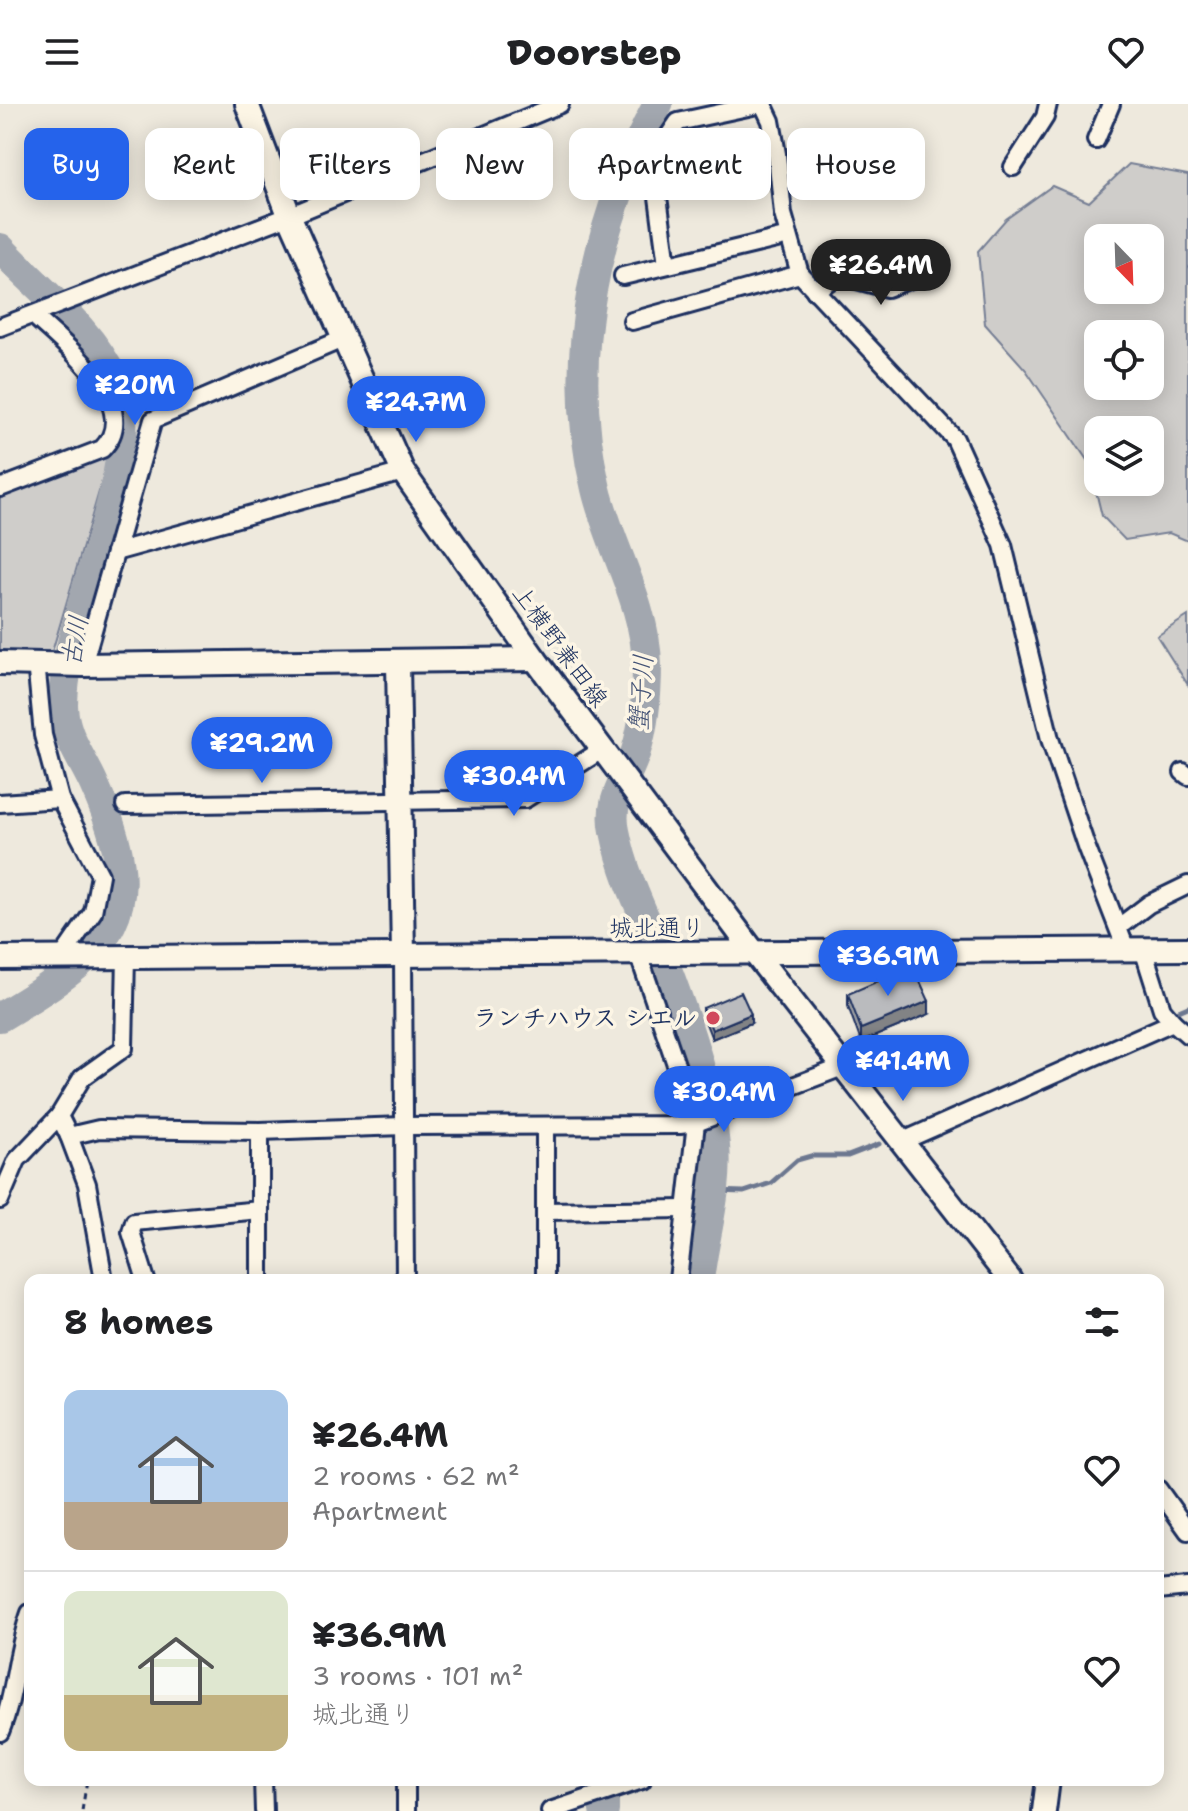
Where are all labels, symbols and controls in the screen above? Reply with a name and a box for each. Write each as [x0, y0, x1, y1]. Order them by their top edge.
text: Doorstep [507, 28, 681, 77]
icon: menu [40, 30, 84, 74]
icon: heart [1104, 30, 1148, 74]
chip: Buy [24, 128, 129, 200]
chip: Rent [145, 128, 264, 200]
chip: Filters [280, 128, 420, 200]
chip: New [436, 128, 553, 200]
chip: Apartment [569, 128, 771, 200]
chip: House [787, 128, 925, 200]
north arrow [1084, 224, 1164, 304]
map controls [1084, 224, 1164, 496]
pin: ¥26.4M [816, 239, 946, 307]
text: ¥26.4M [829, 247, 933, 282]
button: locate [1084, 320, 1164, 400]
pin: ¥20M [88, 359, 182, 427]
text: ¥20M [95, 367, 175, 402]
pin: ¥24.7M [351, 376, 481, 444]
text: ¥24.7M [365, 384, 467, 419]
button: layers [1084, 416, 1164, 496]
street label: 上横野兼田線 [505, 578, 615, 714]
water label: 古川 [52, 612, 96, 670]
water label: 蟹子川 [620, 653, 660, 733]
pin: ¥29.2M [197, 717, 327, 785]
text: ¥29.2M [209, 725, 315, 760]
pin: ¥30.4M [449, 750, 579, 818]
text: ¥30.4M [462, 758, 566, 793]
street label: 城北通り [609, 912, 705, 944]
pin: ¥36.9M [823, 930, 953, 998]
text: ¥36.9M [836, 938, 940, 973]
place label: ランチハウス シエル [473, 1002, 697, 1034]
marker: ランチハウス シエル [704, 1009, 722, 1027]
pin: ¥41.4M [838, 1035, 968, 1103]
text: ¥41.4M [855, 1043, 951, 1078]
pin: ¥30.4M [659, 1066, 789, 1134]
text: ¥30.4M [672, 1074, 776, 1109]
text: 8 homes [64, 1299, 213, 1345]
icon: filters [1080, 1300, 1124, 1344]
text: ¥26.4M [312, 1412, 448, 1458]
icon: home [128, 1422, 224, 1518]
icon: heart [1080, 1448, 1124, 1492]
text: 2 rooms · 62 m² [312, 1458, 520, 1493]
text: Apartment [312, 1493, 448, 1528]
text: ¥36.9M [312, 1612, 447, 1658]
icon: home [128, 1623, 224, 1719]
icon: heart [1080, 1649, 1124, 1693]
text: 3 rooms · 101 m² [312, 1658, 523, 1693]
text: 城北通り [312, 1696, 416, 1731]

